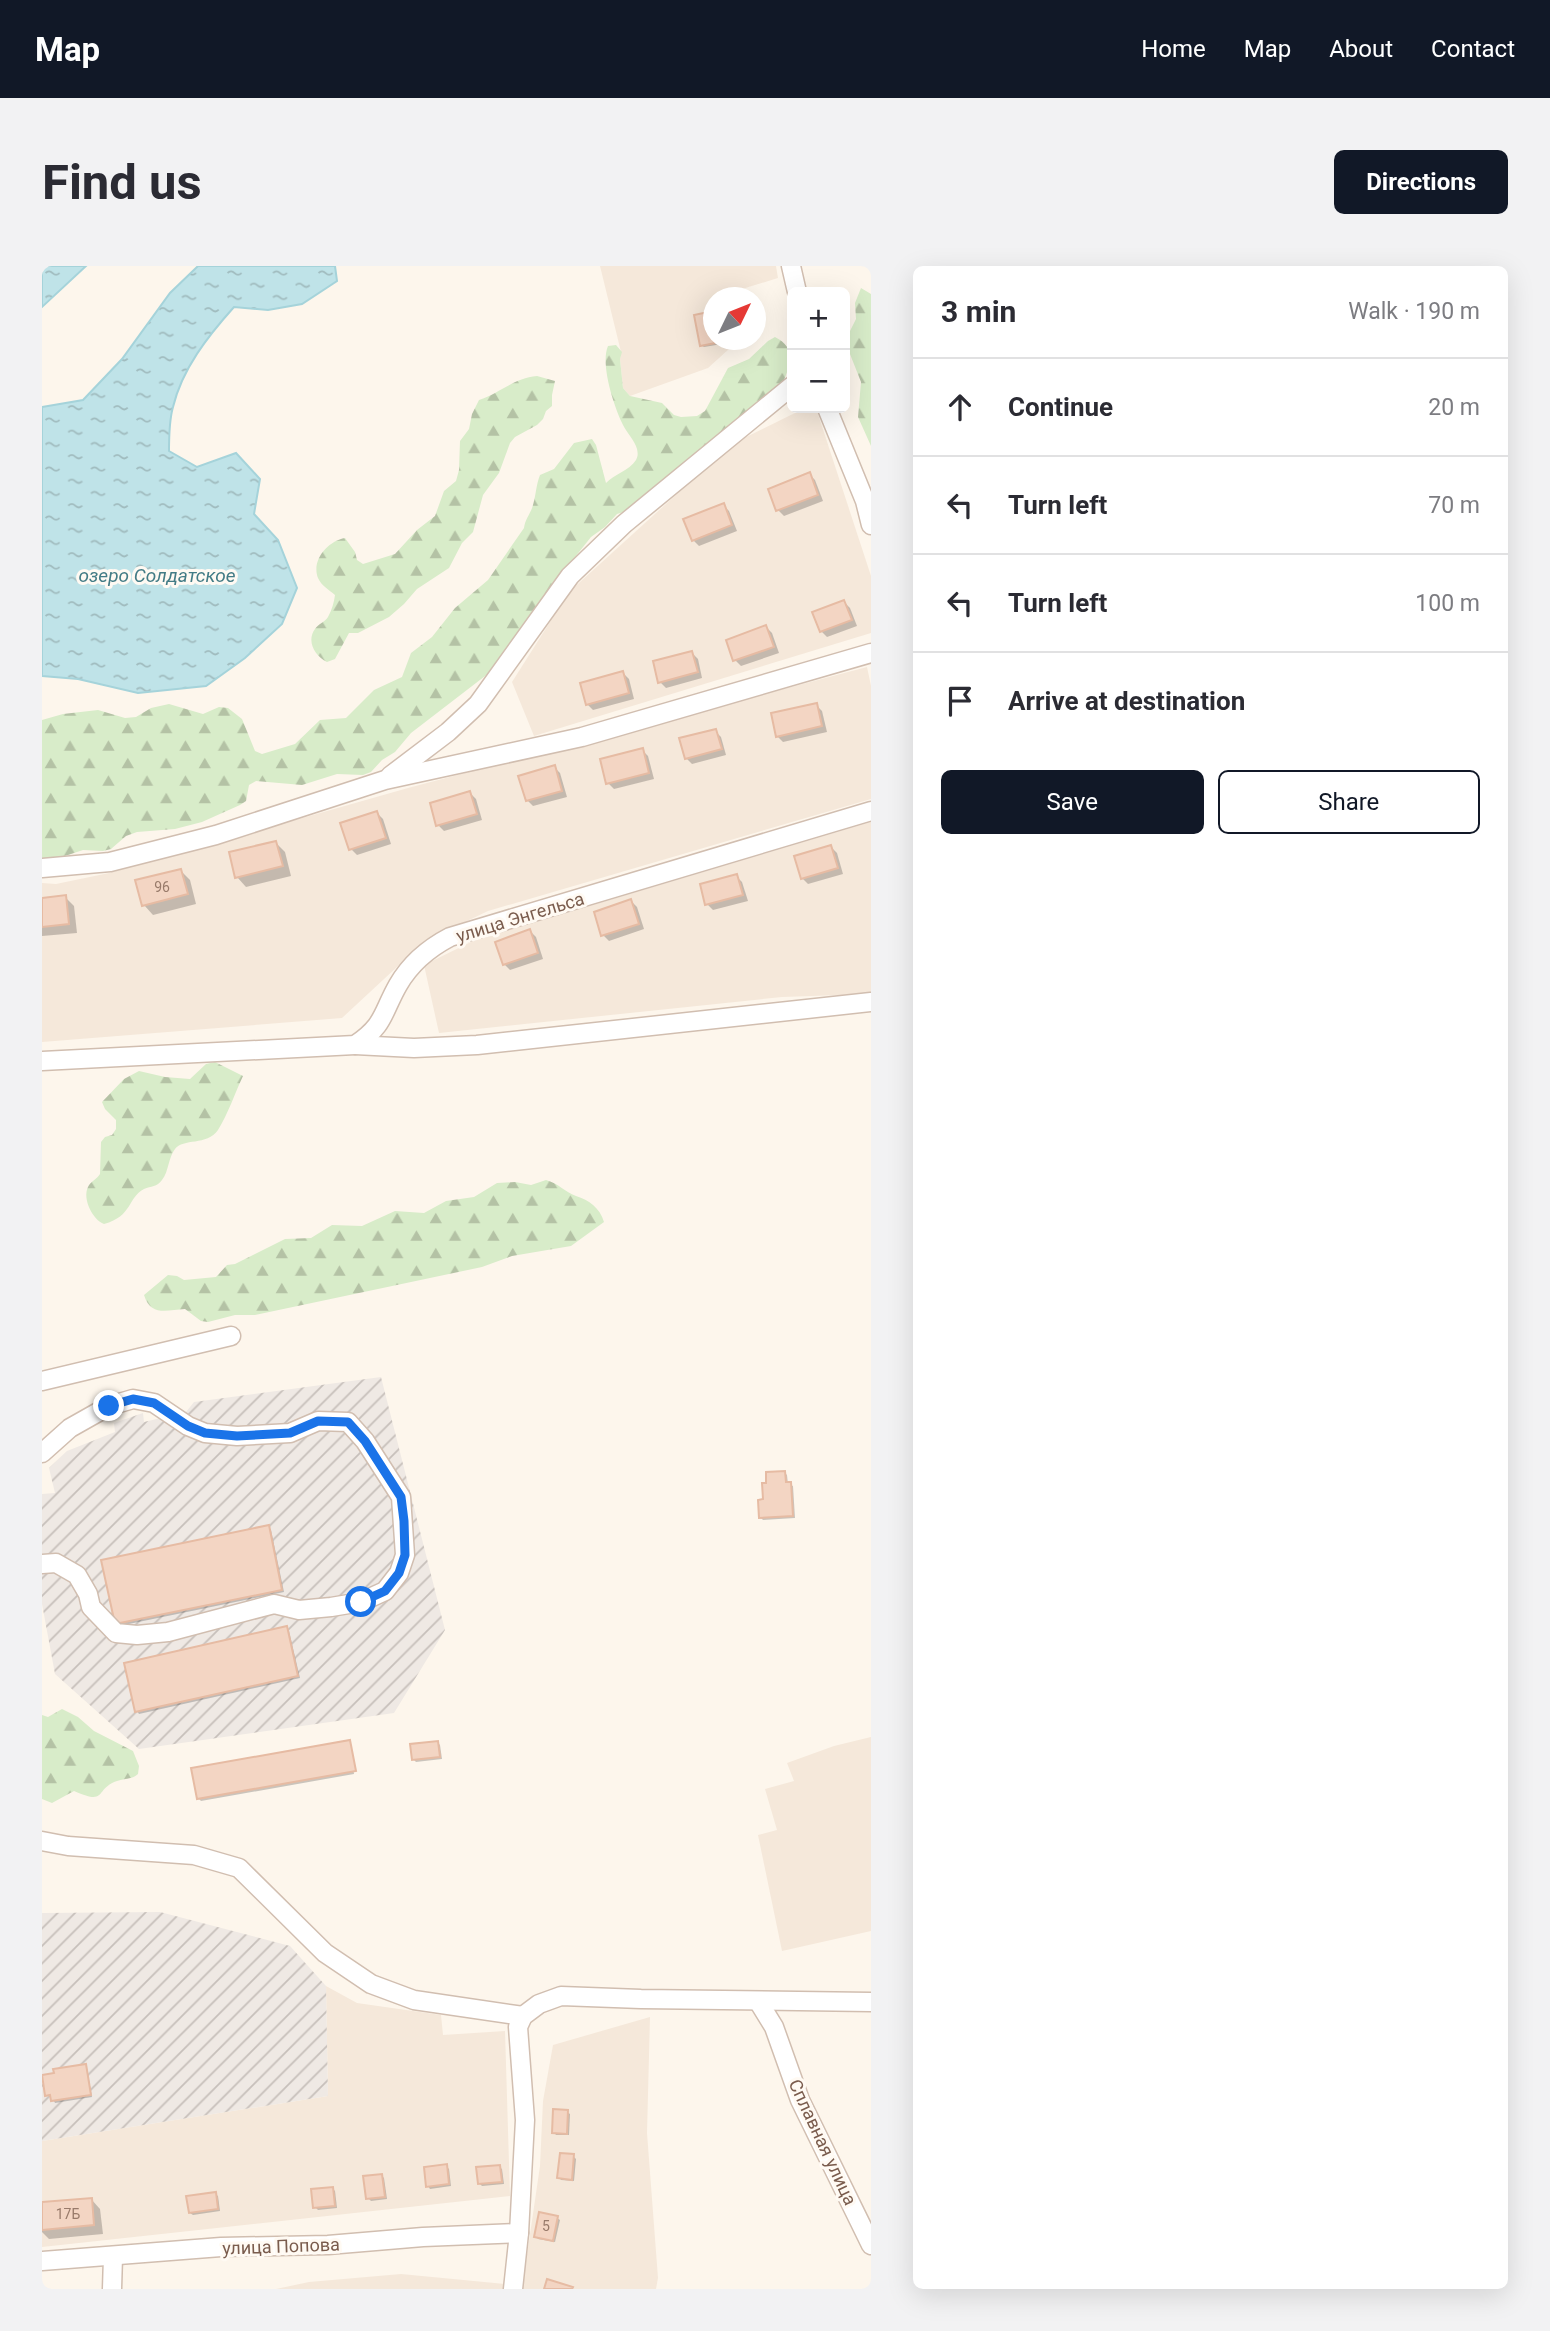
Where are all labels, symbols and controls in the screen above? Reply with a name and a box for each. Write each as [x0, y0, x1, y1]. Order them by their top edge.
text: Map [35, 30, 100, 69]
text: Home [1141, 35, 1206, 63]
text: Map [1244, 35, 1291, 63]
text: About [1329, 35, 1393, 63]
text: Contact [1431, 35, 1515, 63]
button: Directions [1334, 150, 1508, 214]
text: Find us [42, 154, 202, 211]
north arrow [703, 287, 766, 350]
map controls [787, 287, 850, 413]
button: + [787, 287, 850, 350]
text: 3 min [941, 294, 1016, 329]
text: Walk · 190 m [1348, 298, 1480, 325]
button: − [787, 350, 850, 413]
icon: ahead [941, 388, 979, 426]
text: Continue [1008, 392, 1113, 422]
text: 20 m [1428, 394, 1480, 421]
icon: left [941, 486, 979, 524]
text: Turn left [1008, 490, 1107, 520]
text: 70 m [1428, 492, 1480, 519]
water label: озеро Солдатское [78, 564, 236, 587]
icon: left [941, 584, 979, 622]
text: Turn left [1008, 588, 1107, 618]
text: 100 m [1415, 590, 1480, 617]
icon: arrive [941, 682, 979, 720]
text: Arrive at destination [1008, 686, 1245, 716]
button: Save [941, 770, 1204, 834]
button: Share [1218, 770, 1480, 834]
house number: 96 [154, 879, 170, 895]
street label: улица Энгельса [453, 888, 587, 946]
route end [93, 1390, 124, 1421]
route start [345, 1586, 376, 1617]
street label: Сплавная улица [785, 2076, 861, 2208]
house number: 17Б [56, 2206, 80, 2222]
house number: 5 [542, 2218, 550, 2234]
street label: улица Попова [222, 2233, 340, 2259]

